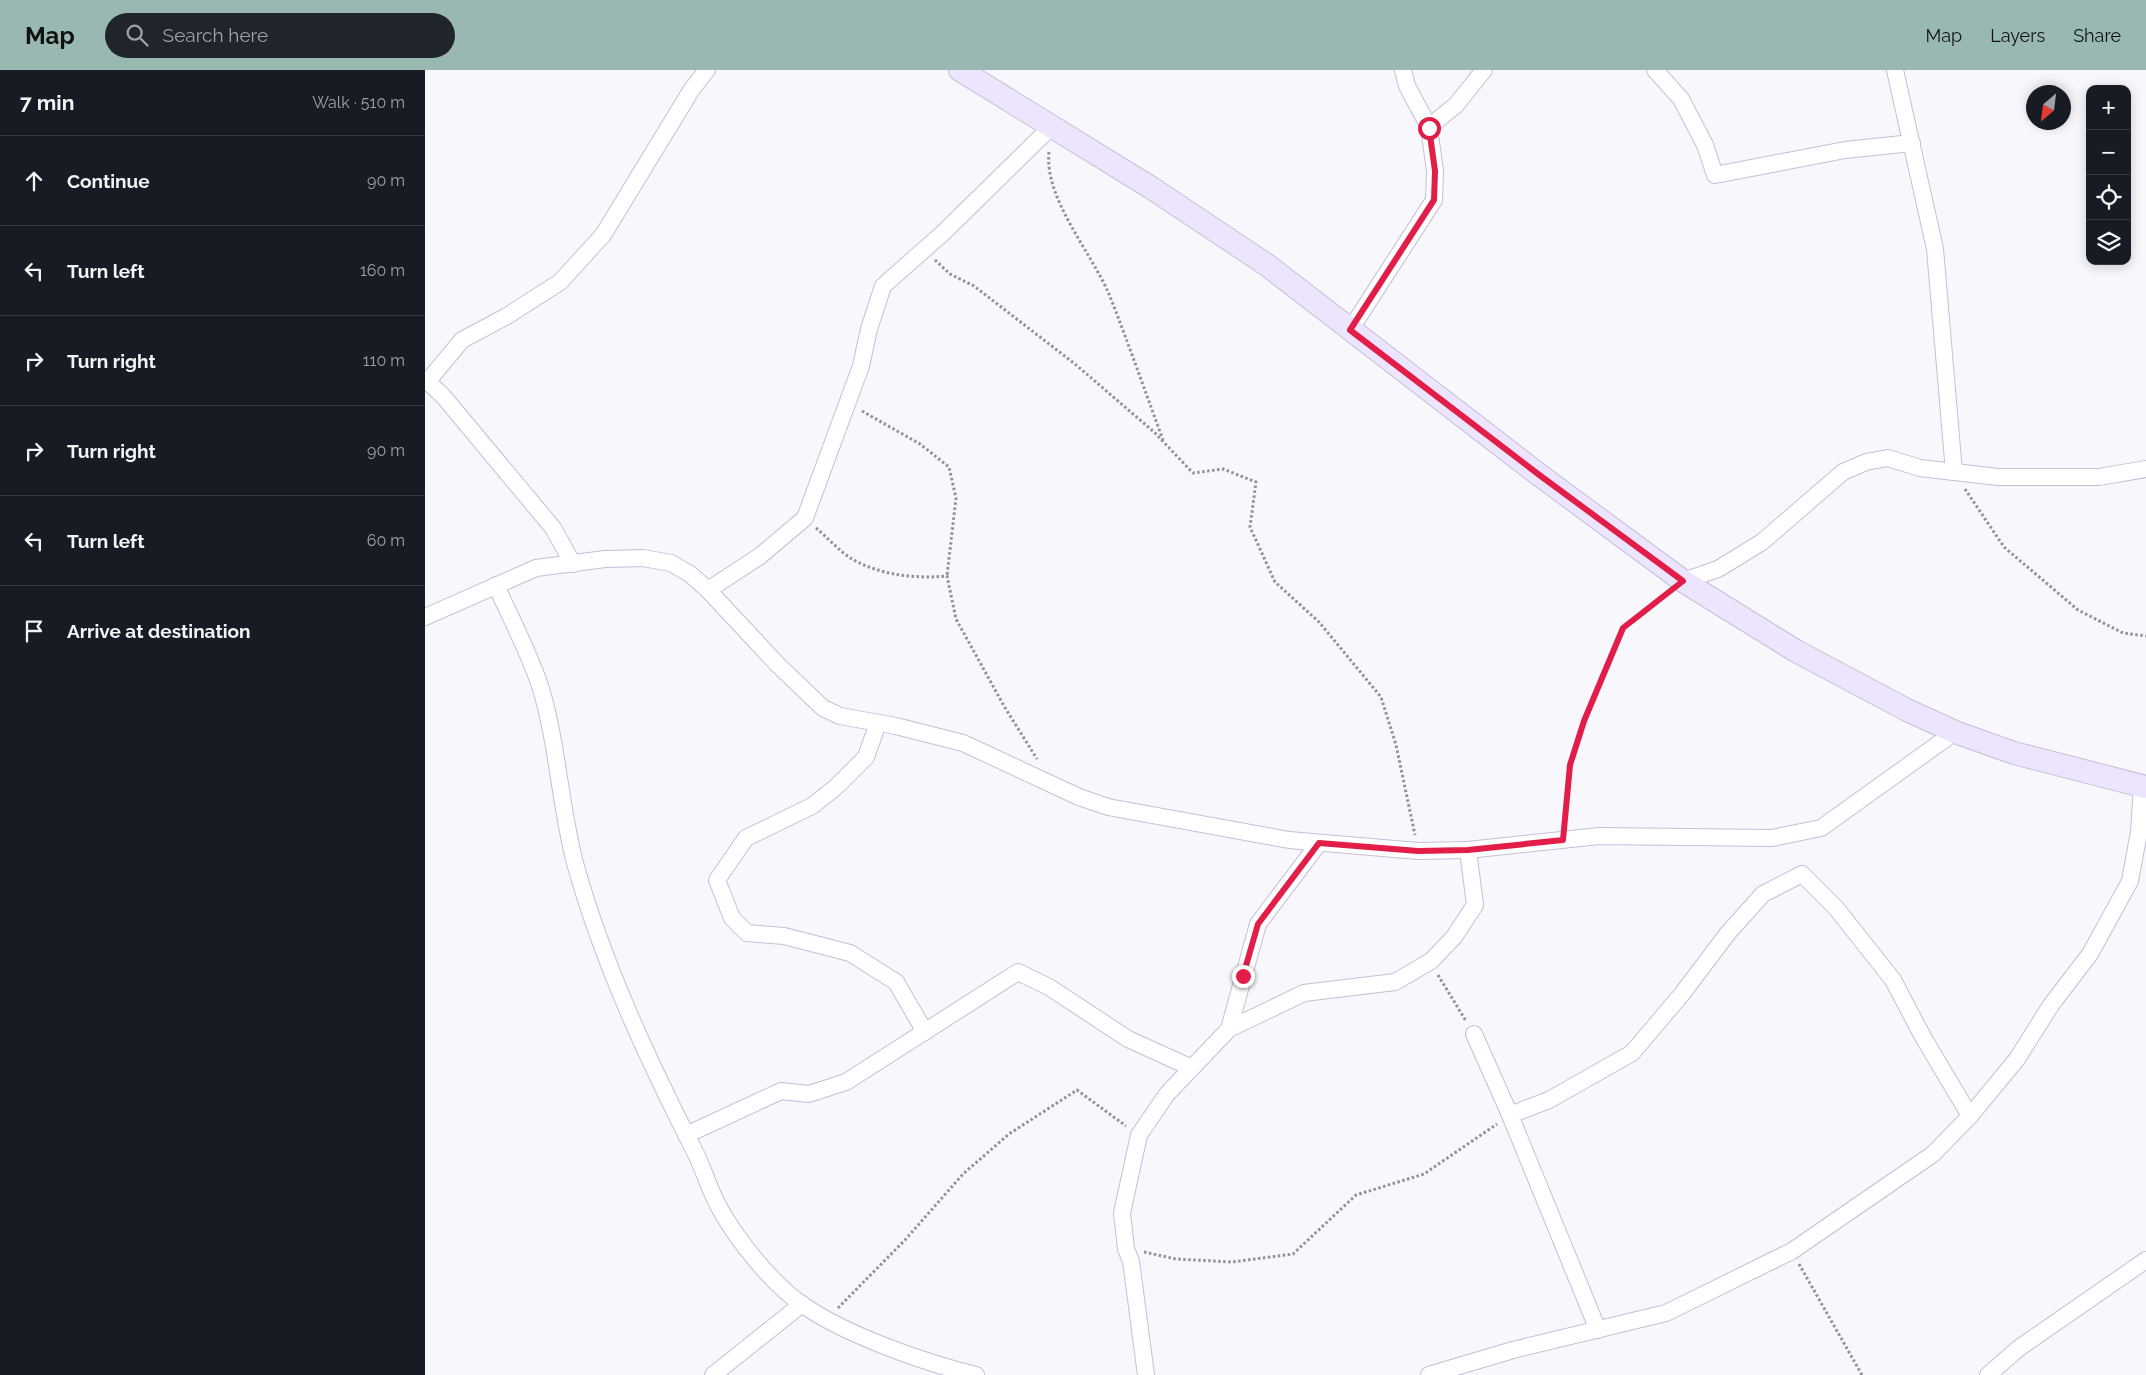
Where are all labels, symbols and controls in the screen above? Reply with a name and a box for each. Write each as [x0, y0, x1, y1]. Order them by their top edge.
search box [105, 13, 455, 58]
text: Map [25, 21, 75, 50]
icon: search [123, 21, 151, 49]
text: Search here [163, 24, 268, 46]
text: Map [1926, 25, 1962, 46]
text: Layers [1990, 25, 2045, 46]
text: Share [2073, 25, 2121, 46]
north arrow [2026, 85, 2071, 130]
map controls [2086, 85, 2131, 265]
button: + [2086, 85, 2131, 130]
text: 7 min [20, 90, 74, 115]
text: Walk · 510 m [312, 93, 405, 112]
route start [1418, 117, 1441, 140]
button: − [2086, 130, 2131, 175]
icon: ahead [20, 167, 48, 195]
text: Continue [67, 170, 150, 192]
text: 90 m [367, 171, 405, 190]
button: locate [2086, 175, 2131, 220]
button: layers [2086, 220, 2131, 265]
icon: left [20, 257, 48, 285]
text: Turn left [67, 260, 144, 282]
text: 160 m [360, 261, 405, 280]
icon: right [20, 347, 48, 375]
text: Turn right [67, 350, 156, 372]
text: 110 m [363, 351, 405, 370]
icon: right [20, 437, 48, 465]
text: Turn right [67, 440, 156, 462]
text: 90 m [367, 441, 405, 460]
icon: left [20, 527, 48, 555]
text: Turn left [67, 530, 144, 552]
text: 60 m [367, 531, 405, 550]
icon: arrive [20, 617, 48, 645]
text: Arrive at destination [67, 620, 251, 642]
route end [1232, 965, 1255, 988]

